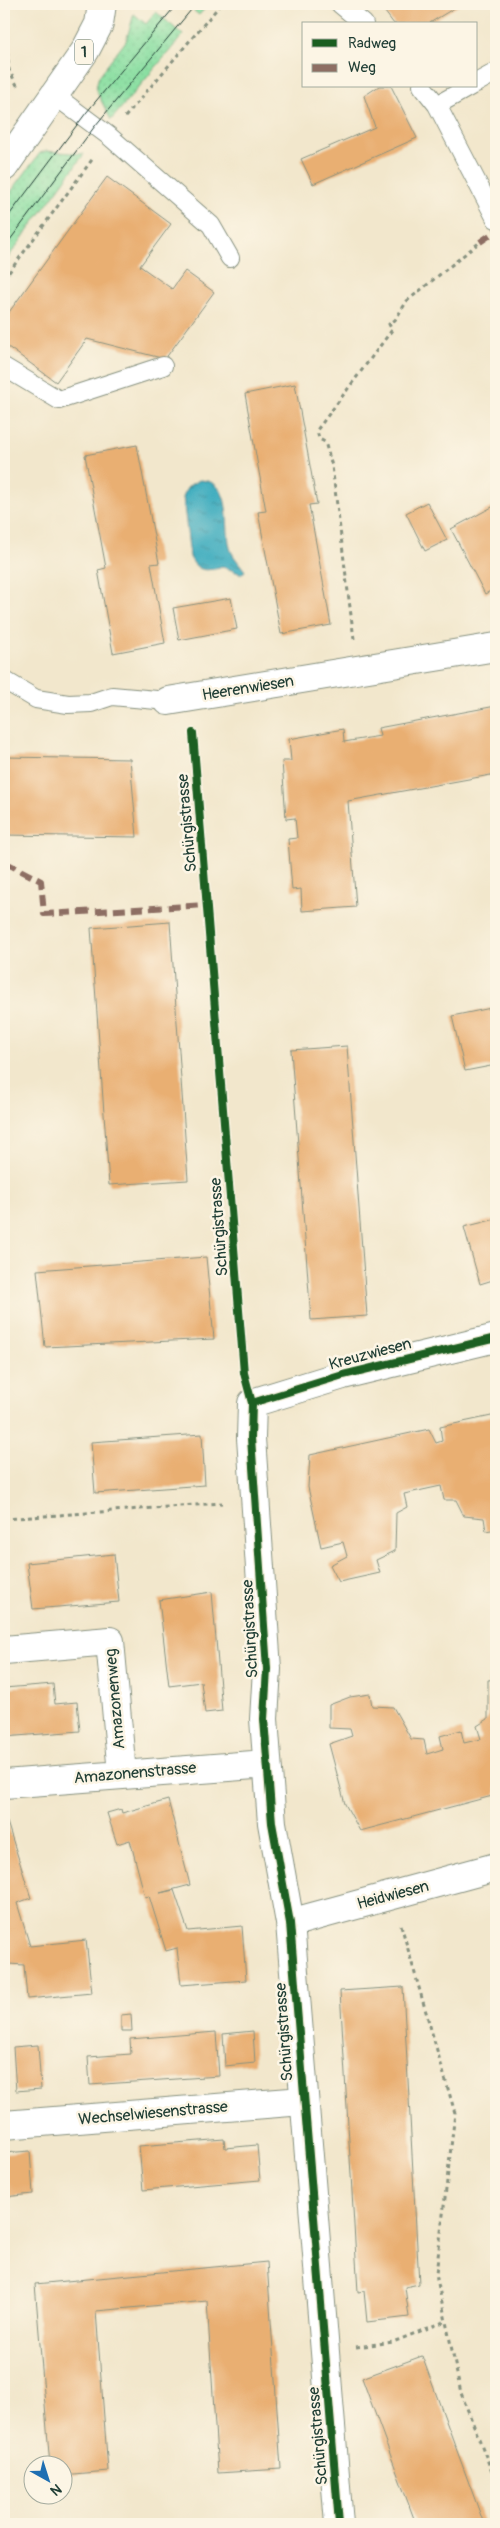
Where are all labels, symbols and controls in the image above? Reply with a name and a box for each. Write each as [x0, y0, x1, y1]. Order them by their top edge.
legend [302, 22, 478, 88]
text: Radweg [348, 34, 396, 53]
road number: 1 [75, 40, 93, 64]
text: Weg [348, 58, 376, 77]
street label: Heerenwiesen [201, 671, 295, 705]
street label: Schürgistrasse [173, 773, 201, 873]
street label: Schürgistrasse [206, 1177, 232, 1277]
street label: Kreuzwiesen [327, 1333, 413, 1375]
street label: Schürgistrasse [237, 1579, 263, 1679]
street label: Amazonenweg [101, 1648, 129, 1750]
street label: Amazonenstrasse [73, 1758, 197, 1788]
street label: Heidwiesen [355, 1876, 431, 1914]
street label: Schürgistrasse [271, 1982, 297, 2082]
street label: Wechselwiesenstrasse [77, 2096, 229, 2129]
street label: Schürgistrasse [304, 2386, 332, 2486]
north arrow [22, 2456, 72, 2506]
text: N [47, 2480, 65, 2499]

